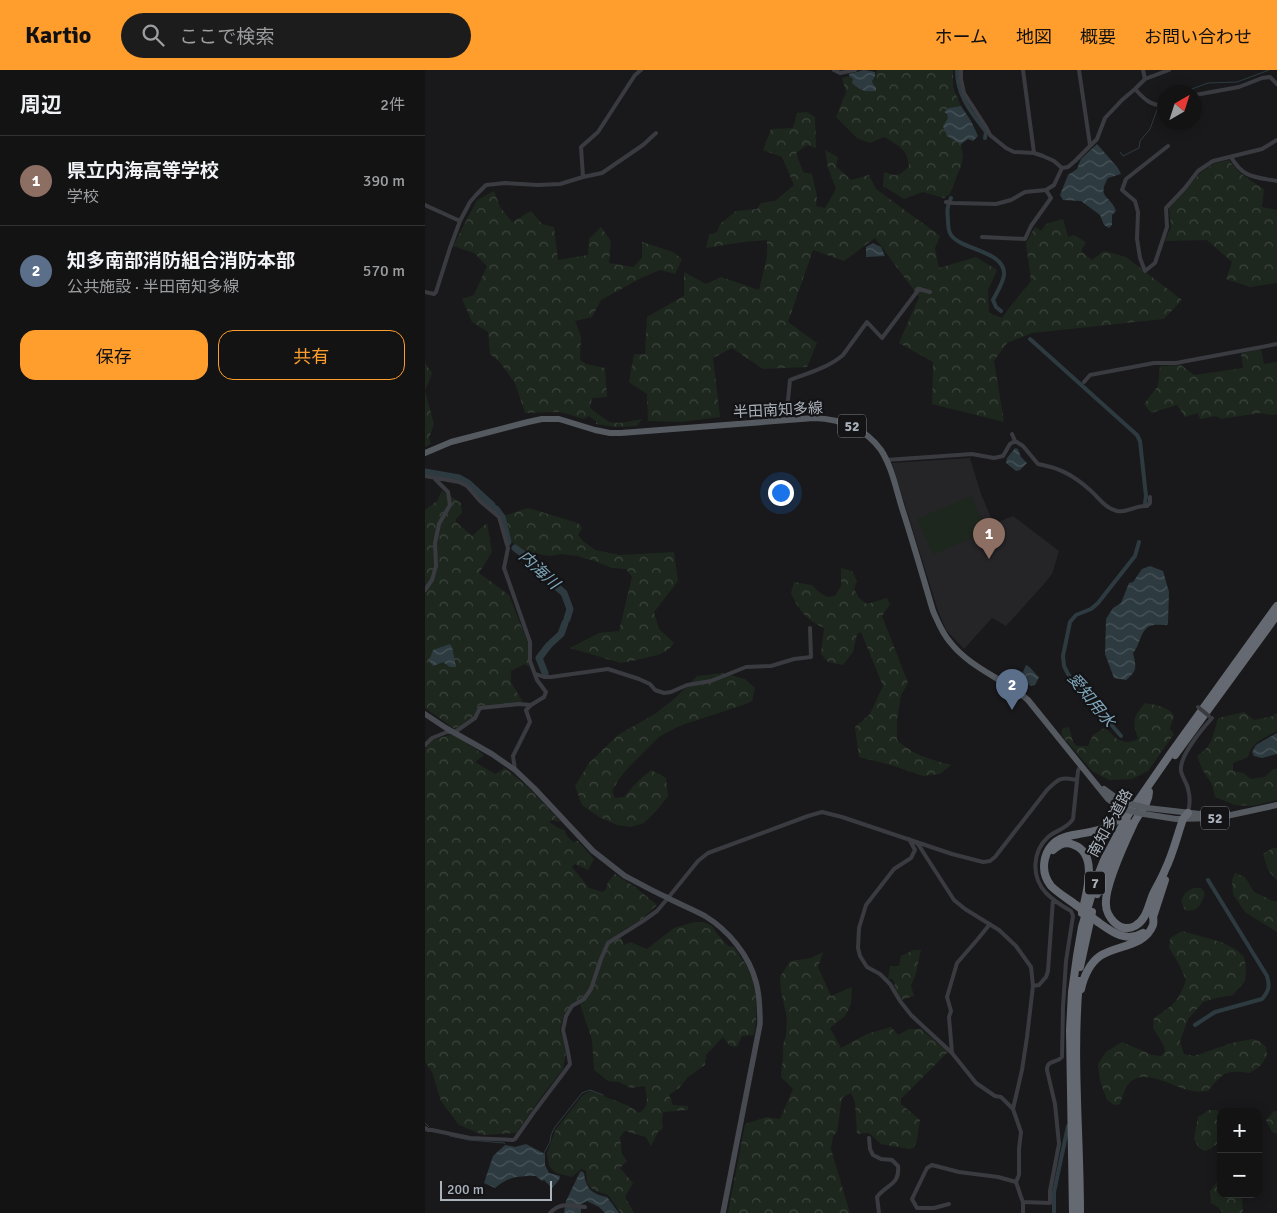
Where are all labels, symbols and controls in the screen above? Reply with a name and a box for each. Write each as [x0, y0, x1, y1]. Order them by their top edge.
search box [121, 13, 471, 58]
text: Kartio [25, 20, 91, 50]
icon: search [139, 21, 167, 49]
text: ここで検索 [179, 25, 274, 49]
text: ホーム [935, 26, 988, 48]
text: 地図 [1016, 26, 1052, 48]
text: 概要 [1080, 26, 1116, 48]
text: お問い合わせ [1144, 26, 1252, 48]
north arrow [1157, 85, 1202, 130]
text: 周辺 [20, 92, 62, 118]
text: 2件 [380, 95, 405, 115]
text: 県立内海高等学校 [67, 159, 219, 183]
text: 1 [32, 171, 40, 191]
text: 390 m [363, 171, 405, 191]
text: 学校 [67, 187, 99, 207]
text: 知多南部消防組合消防本部 [67, 249, 295, 273]
text: 2 [32, 261, 40, 281]
text: 570 m [363, 261, 405, 281]
text: 公共施設 · 半田南知多線 [67, 277, 239, 297]
button: 保存 [20, 330, 208, 380]
button: 共有 [218, 330, 405, 380]
street label: 半田南知多線 [733, 399, 823, 421]
road number: 52 [838, 414, 866, 438]
your location [768, 480, 794, 506]
pin: 1 [973, 518, 1005, 559]
water label: 内海川 [515, 546, 565, 595]
pin: 2 [996, 669, 1028, 710]
water label: 愛知用水 [1063, 669, 1120, 733]
street label: 南知多道路 [1084, 786, 1136, 860]
road number: 52 [1201, 806, 1229, 830]
road number: 7 [1085, 871, 1105, 894]
map controls [1217, 1108, 1262, 1198]
button: + [1217, 1108, 1262, 1153]
button: − [1217, 1153, 1262, 1198]
scale bar [440, 1178, 553, 1201]
text: 200 m [447, 1181, 484, 1198]

